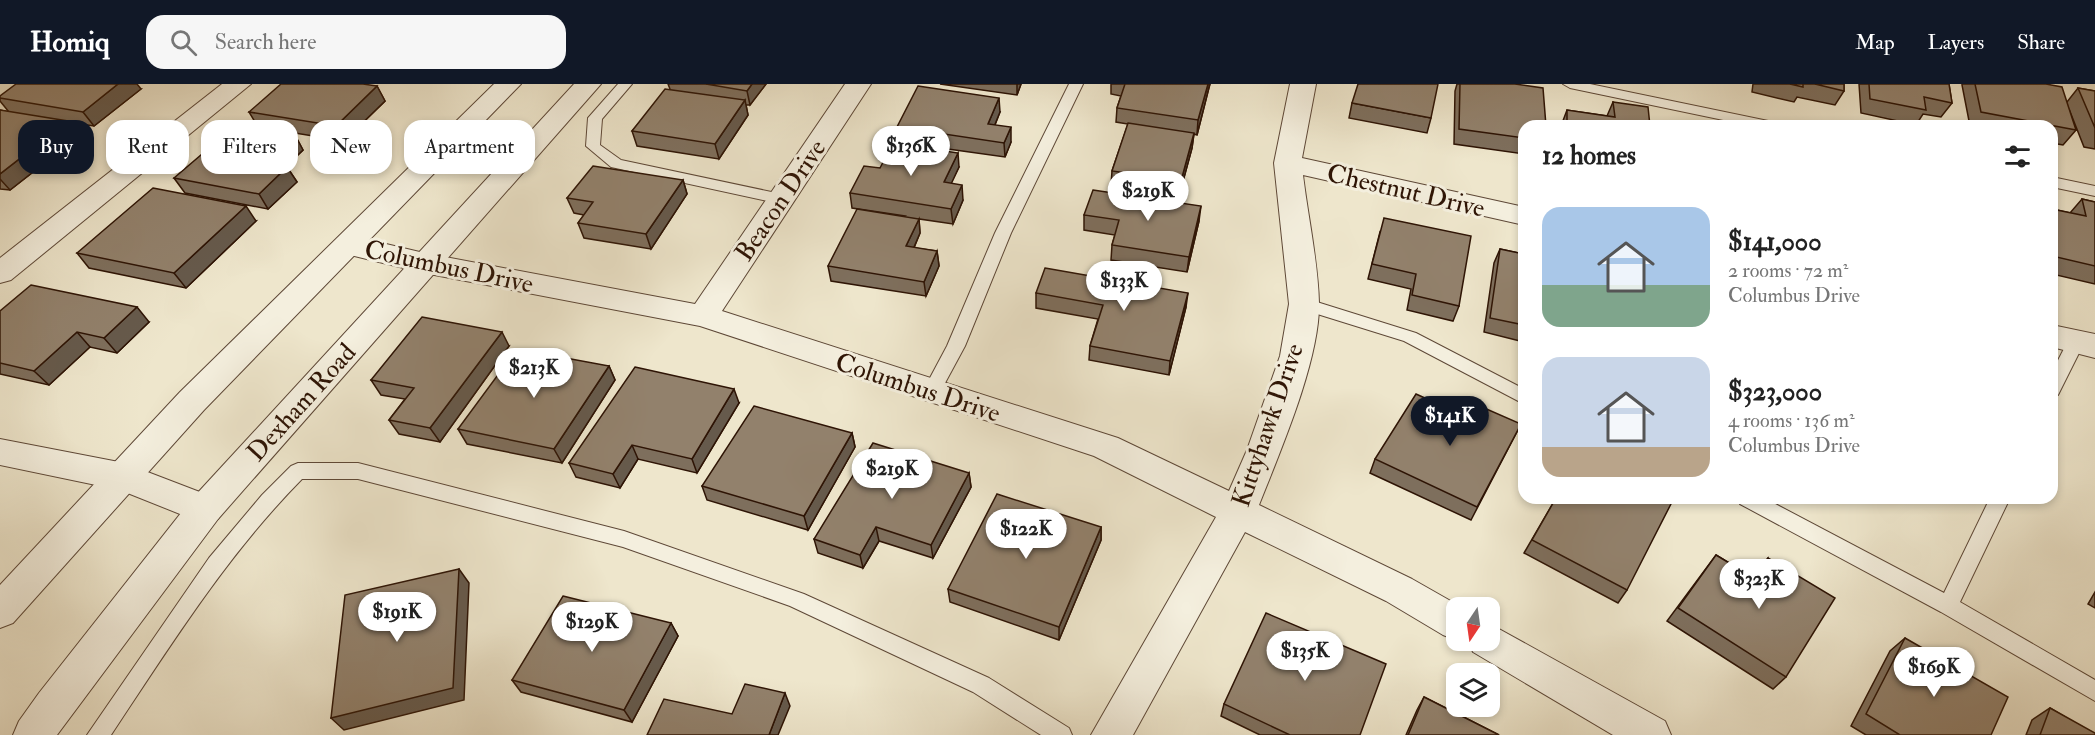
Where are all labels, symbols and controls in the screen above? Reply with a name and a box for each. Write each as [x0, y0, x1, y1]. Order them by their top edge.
search box [146, 15, 566, 69]
text: Homiq [30, 25, 110, 60]
icon: search [167, 26, 200, 59]
text: Search here [215, 28, 316, 56]
text: Map [1855, 29, 1895, 56]
text: Layers [1928, 29, 1984, 56]
text: Share [2017, 29, 2065, 56]
chip: Buy [18, 120, 94, 174]
chip: Rent [106, 120, 189, 174]
chip: Filters [201, 120, 298, 174]
chip: New [310, 120, 392, 174]
chip: Apartment [404, 120, 535, 174]
pin: $136K [869, 126, 953, 177]
text: $136K [886, 133, 936, 158]
street label: Beacon Drive [728, 134, 833, 268]
text: 12 homes [1542, 140, 1636, 172]
icon: filters [2001, 140, 2034, 173]
street label: Chestnut Drive [1324, 157, 1488, 225]
pin: $219K [1106, 171, 1190, 222]
text: $219K [1122, 178, 1174, 203]
text: $141,000 [1728, 226, 1821, 258]
icon: home [1590, 231, 1662, 303]
street label: Columbus Drive [362, 233, 536, 300]
text: 2 rooms · 72 m² [1728, 258, 1848, 283]
pin: $133K [1082, 261, 1166, 312]
text: $133K [1100, 268, 1148, 293]
text: Columbus Drive [1728, 283, 1860, 308]
street label: Dexham Road [240, 337, 363, 468]
street label: Kittyhawk Drive [1225, 339, 1311, 511]
street label: Columbus Drive [831, 346, 1004, 430]
pin: $213K [492, 348, 576, 399]
text: $213K [509, 355, 559, 380]
text: $323,000 [1728, 376, 1822, 408]
icon: home [1590, 381, 1662, 453]
pin: $141K [1408, 396, 1492, 447]
text: $141K [1425, 403, 1475, 428]
text: 4 rooms · 136 m² [1728, 408, 1855, 433]
text: Columbus Drive [1728, 433, 1860, 458]
pin: $219K [850, 449, 934, 500]
text: $219K [866, 456, 918, 481]
pin: $122K [984, 509, 1068, 560]
text: $122K [1000, 516, 1052, 541]
pin: $323K [1717, 559, 1801, 610]
text: $323K [1734, 566, 1784, 591]
pin: $191K [355, 592, 439, 643]
north arrow [1446, 597, 1500, 651]
map controls [1446, 597, 1500, 717]
text: $191K [372, 599, 422, 624]
pin: $129K [550, 602, 634, 653]
text: $129K [566, 609, 618, 634]
pin: $135K [1263, 631, 1347, 682]
text: $135K [1281, 638, 1329, 663]
pin: $169K [1892, 647, 1976, 698]
text: $169K [1908, 654, 1960, 679]
button: layers [1446, 663, 1500, 717]

